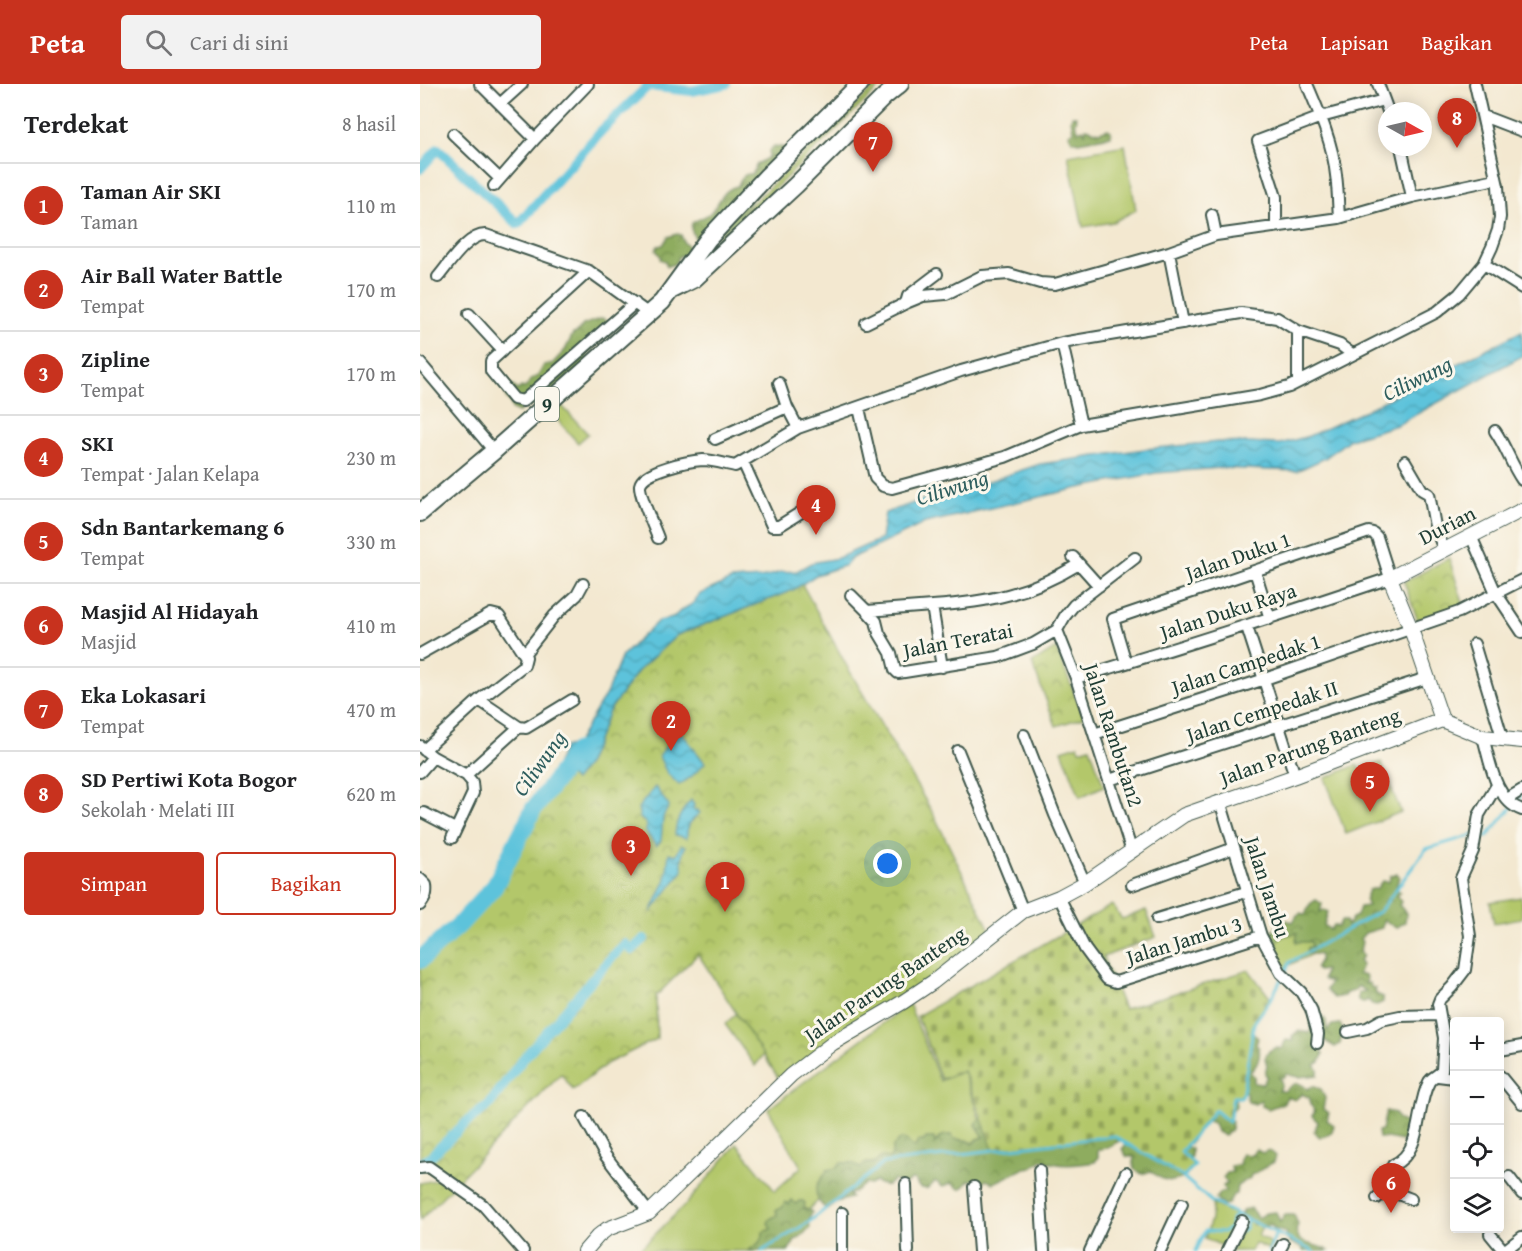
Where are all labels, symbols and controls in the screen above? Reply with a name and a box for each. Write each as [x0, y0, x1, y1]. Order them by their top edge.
search box [121, 15, 541, 69]
text: Peta [30, 22, 85, 63]
icon: search [142, 26, 175, 59]
text: Cari di sini [190, 26, 289, 58]
text: Peta [1250, 27, 1288, 58]
text: Lapisan [1321, 27, 1388, 58]
text: Bagikan [1421, 27, 1492, 58]
pin: 8 [1438, 98, 1476, 148]
north arrow [1378, 102, 1432, 156]
text: Terdekat [24, 104, 128, 143]
text: 8 hasil [342, 109, 396, 138]
pin: 7 [854, 122, 892, 172]
text: Taman Air SKI [81, 175, 221, 207]
text: 1 [38, 191, 49, 220]
text: 110 m [346, 191, 396, 220]
text: Taman [81, 207, 138, 236]
text: Air Ball Water Battle [81, 259, 283, 291]
text: 2 [38, 275, 49, 304]
text: 170 m [346, 275, 396, 304]
text: Tempat [81, 291, 144, 320]
text: Zipline [81, 343, 150, 375]
water label: Ciliwung [1377, 347, 1457, 409]
text: 3 [38, 359, 49, 388]
text: 170 m [346, 359, 396, 388]
text: Tempat [81, 375, 144, 404]
road number: 9 [535, 387, 559, 421]
text: SKI [81, 427, 114, 459]
text: 4 [38, 443, 49, 472]
text: 230 m [346, 443, 396, 472]
text: Tempat · Jalan Kelapa [81, 459, 260, 488]
water label: Ciliwung [912, 461, 992, 513]
pin: 4 [796, 486, 836, 535]
street label: Durian [1413, 497, 1481, 553]
text: Sdn Bantarkemang 6 [81, 511, 284, 543]
street label: Jalan Duku 1 [1178, 523, 1295, 589]
text: 5 [38, 527, 49, 556]
text: 330 m [346, 527, 396, 556]
text: Tempat [81, 543, 144, 572]
street label: Jalan Duku Raya [1153, 574, 1300, 649]
text: Masjid Al Hidayah [81, 595, 258, 627]
text: 6 [38, 611, 49, 640]
text: 410 m [346, 611, 396, 640]
street label: Jalan Teratai [898, 614, 1016, 666]
street label: Jalan Campedak 1 [1165, 625, 1324, 704]
text: Masjid [81, 627, 136, 656]
street label: Jalan Rambutan2 [1075, 656, 1152, 811]
street label: Jalan Cempedak II [1179, 672, 1342, 751]
text: Eka Lokasari [81, 679, 206, 711]
text: 7 [38, 695, 49, 724]
text: 470 m [346, 695, 396, 724]
street label: Jalan Parung Banteng [1213, 699, 1405, 794]
pin: 2 [652, 702, 690, 751]
text: Tempat [81, 711, 144, 740]
water label: Ciliwung [504, 724, 574, 802]
pin: 5 [1350, 762, 1390, 812]
text: SD Pertiwi Kota Bogor [81, 763, 297, 795]
text: 8 [38, 779, 49, 808]
text: 620 m [346, 779, 396, 808]
text: Sekolah · Melati III [81, 795, 235, 824]
pin: 3 [612, 826, 650, 876]
street label: Jalan Jambu [1236, 830, 1299, 942]
your location [873, 849, 902, 878]
button: Simpan [24, 852, 204, 915]
button: Bagikan [216, 852, 396, 915]
pin: 1 [706, 862, 744, 912]
street label: Jalan Jambu 3 [1119, 908, 1246, 973]
street label: Jalan Parung Banteng [795, 918, 973, 1052]
map controls [1450, 1017, 1504, 1233]
button: + [1450, 1017, 1504, 1071]
button: − [1450, 1071, 1504, 1125]
button: locate [1450, 1125, 1504, 1179]
pin: 6 [1372, 1164, 1410, 1213]
button: layers [1450, 1179, 1504, 1233]

